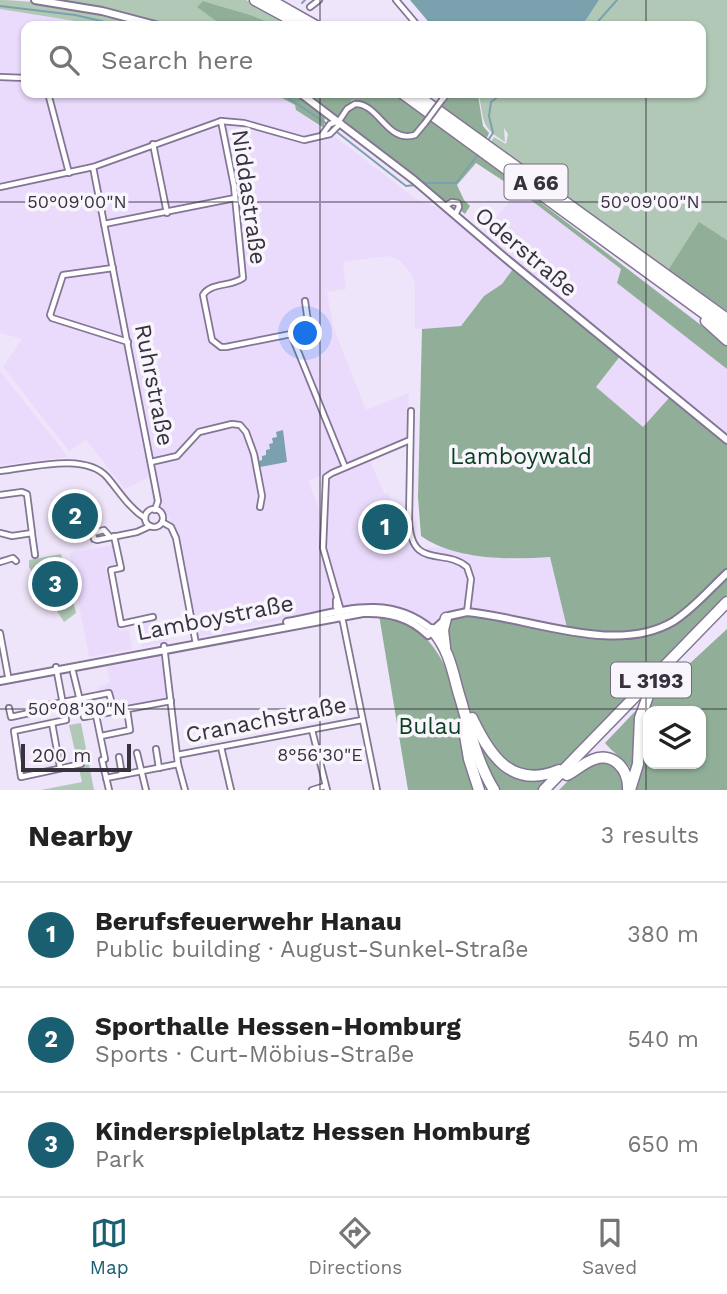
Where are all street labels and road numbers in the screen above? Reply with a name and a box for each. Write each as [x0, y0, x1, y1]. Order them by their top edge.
street label: Niddastraße [226, 128, 272, 266]
road number: A 66 [504, 164, 568, 200]
street label: Oderstraße [469, 201, 583, 303]
street label: Ruhrstraße [129, 322, 179, 448]
street label: Lamboystraße [134, 590, 296, 646]
road number: L 3193 [611, 662, 691, 698]
street label: Cranachstraße [183, 691, 349, 749]

